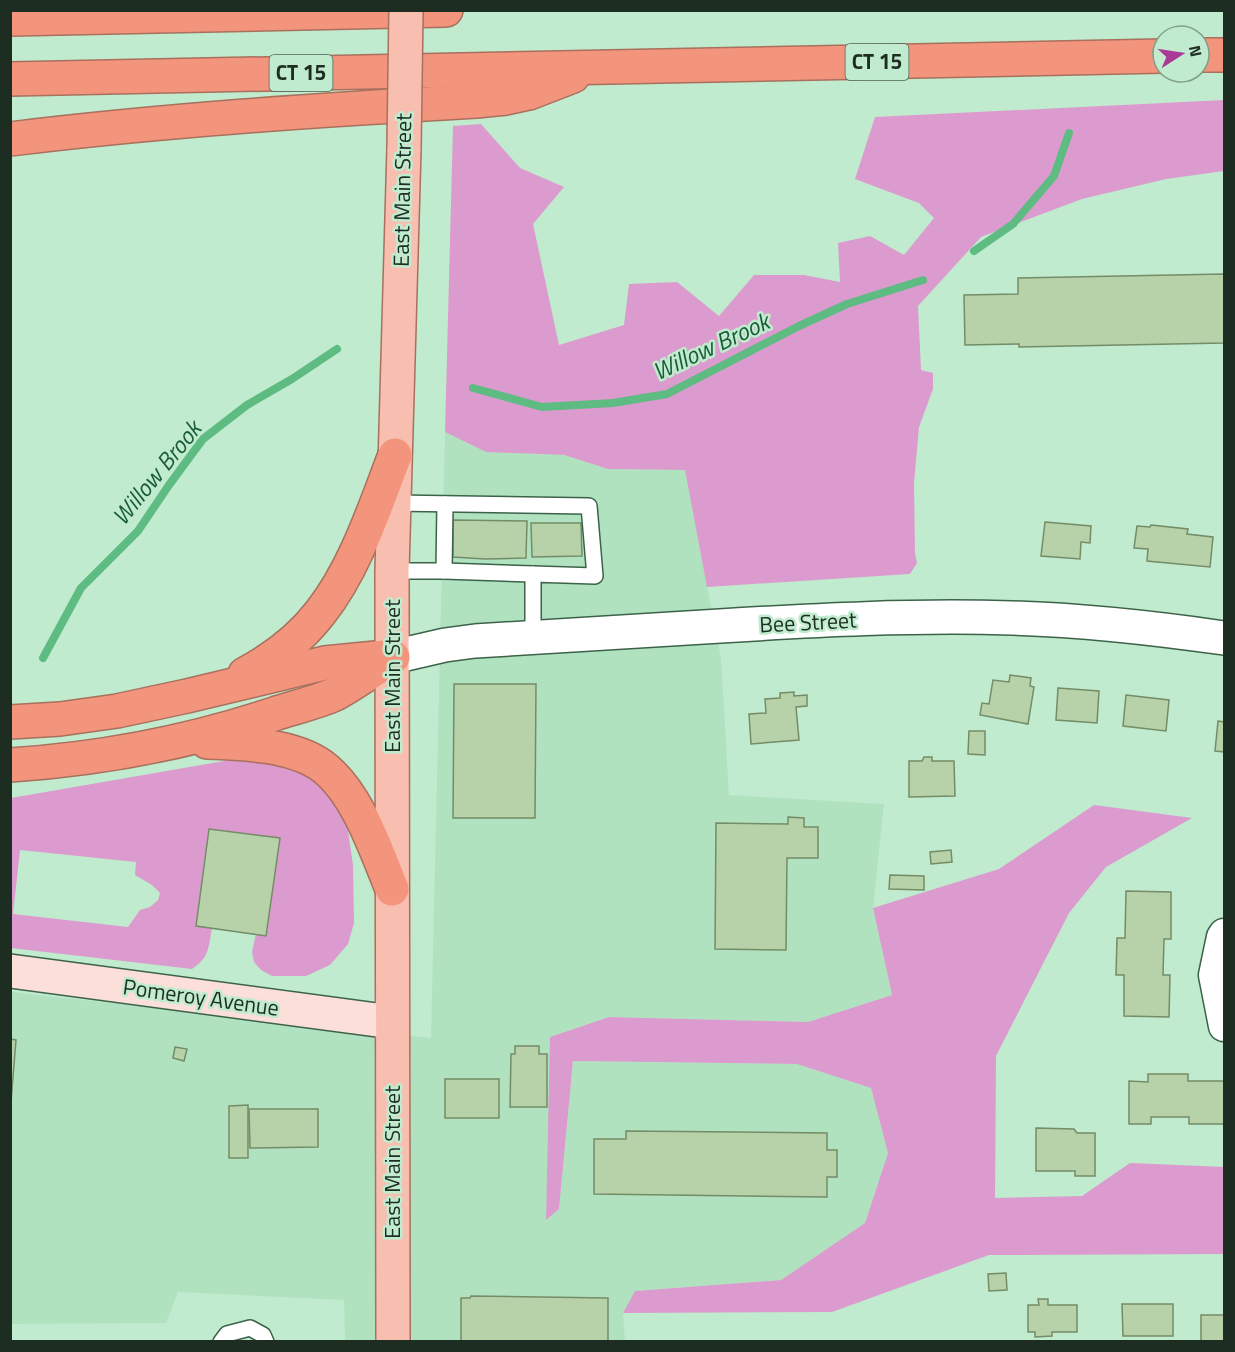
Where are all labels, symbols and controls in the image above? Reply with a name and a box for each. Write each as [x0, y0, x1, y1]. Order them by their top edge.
north arrow [1151, 24, 1211, 84]
text: N [1183, 43, 1209, 59]
road number: CT 15 [846, 44, 908, 80]
road number: CT 15 [270, 55, 332, 91]
street label: East Main Street [384, 113, 420, 267]
water label: Willow Brook [646, 302, 778, 389]
water label: Willow Brook [103, 410, 212, 532]
street label: East Main Street [375, 599, 409, 753]
street label: Bee Street [759, 602, 858, 642]
street label: Pomeroy Avenue [121, 969, 281, 1025]
street label: East Main Street [375, 1085, 409, 1239]

